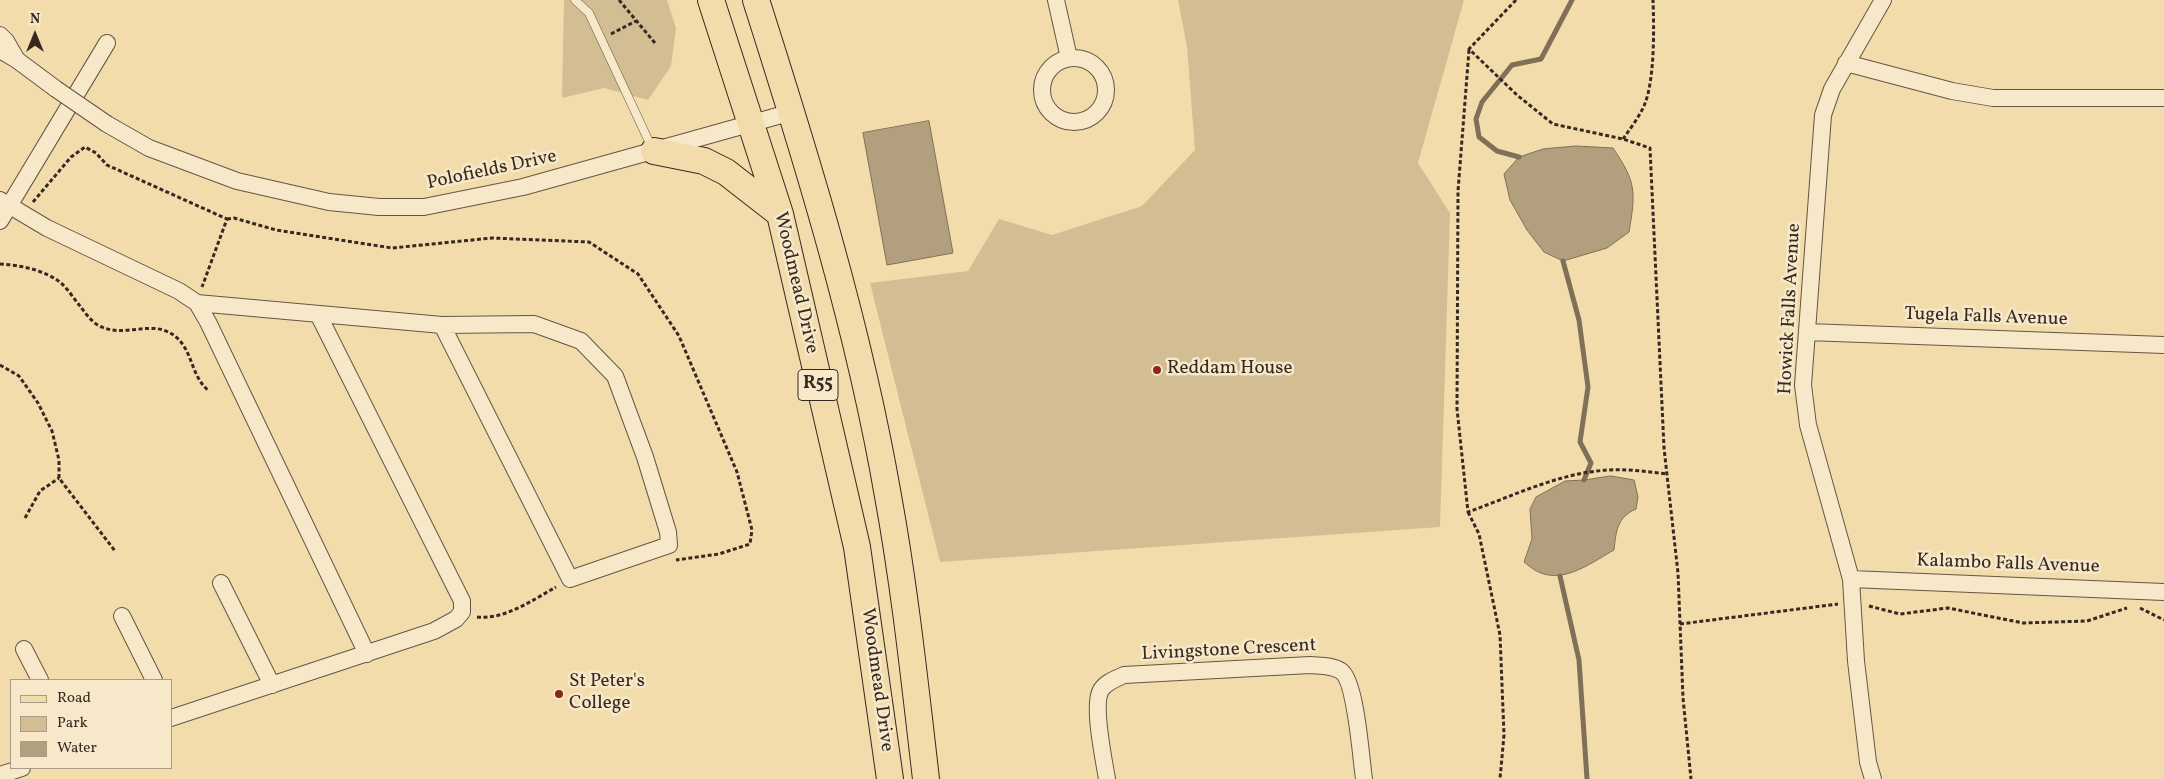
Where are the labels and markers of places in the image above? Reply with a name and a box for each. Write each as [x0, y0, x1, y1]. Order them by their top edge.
place label: Reddam House [1167, 359, 1292, 381]
marker: Reddam House [1151, 364, 1163, 376]
place label: St Peter's College [569, 672, 645, 716]
marker: St Peter's College [553, 688, 565, 700]

